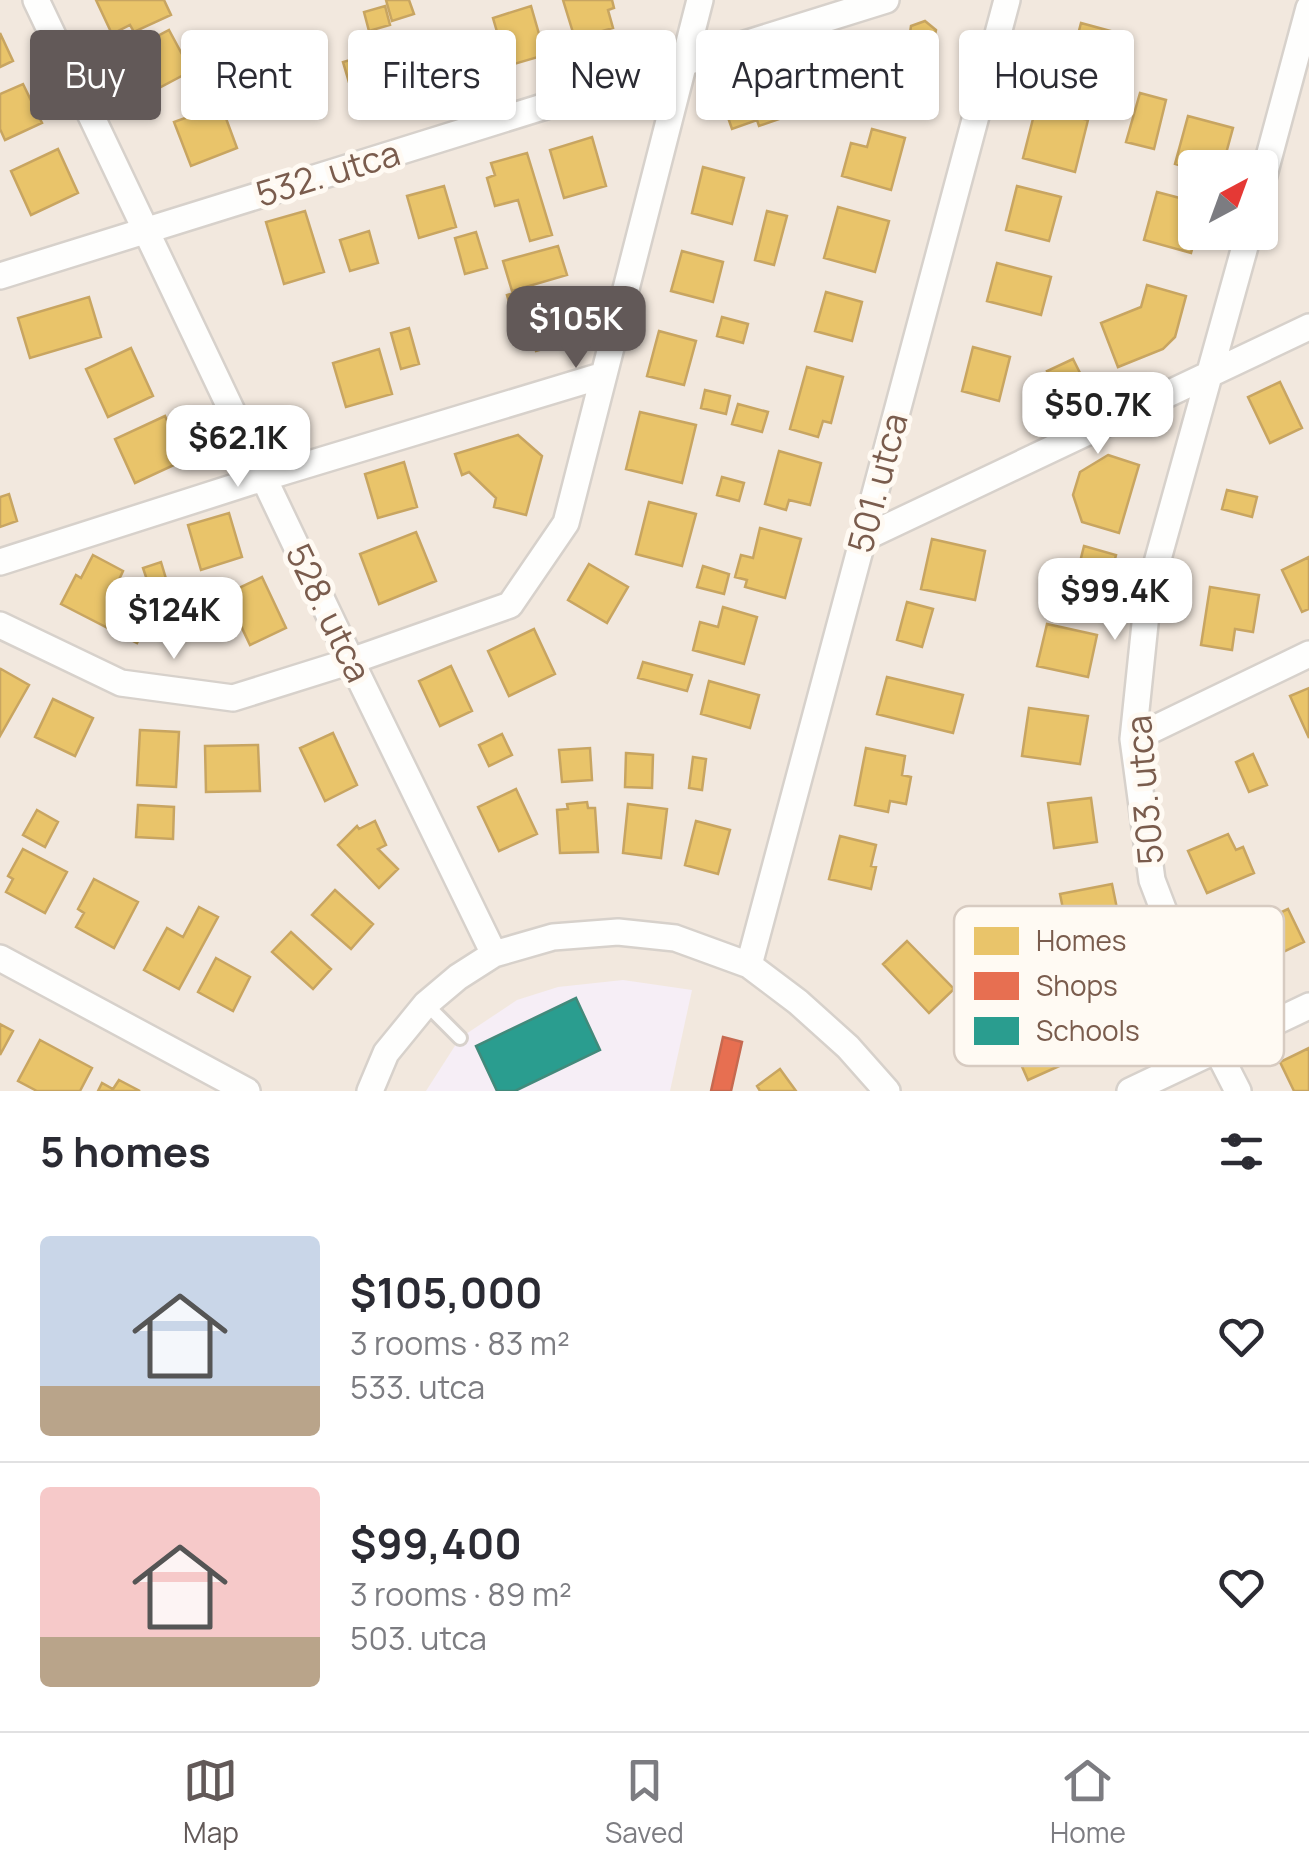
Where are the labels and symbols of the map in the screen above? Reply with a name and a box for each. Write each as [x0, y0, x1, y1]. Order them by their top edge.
street label: 532. utca [250, 128, 406, 218]
north arrow [1178, 150, 1278, 250]
pin: $105K [506, 286, 646, 371]
pin: $50.7K [1017, 372, 1179, 457]
pin: $62.1K [157, 405, 319, 490]
street label: 501. utca [835, 408, 919, 558]
street label: 528. utca [275, 535, 383, 690]
pin: $99.4K [1034, 558, 1196, 643]
pin: $124K [104, 577, 244, 662]
street label: 503. utca [1114, 713, 1174, 867]
legend [954, 906, 1284, 1066]
text: Homes [1036, 921, 1126, 959]
text: Shops [1036, 966, 1118, 1004]
text: Schools [1036, 1011, 1140, 1049]

